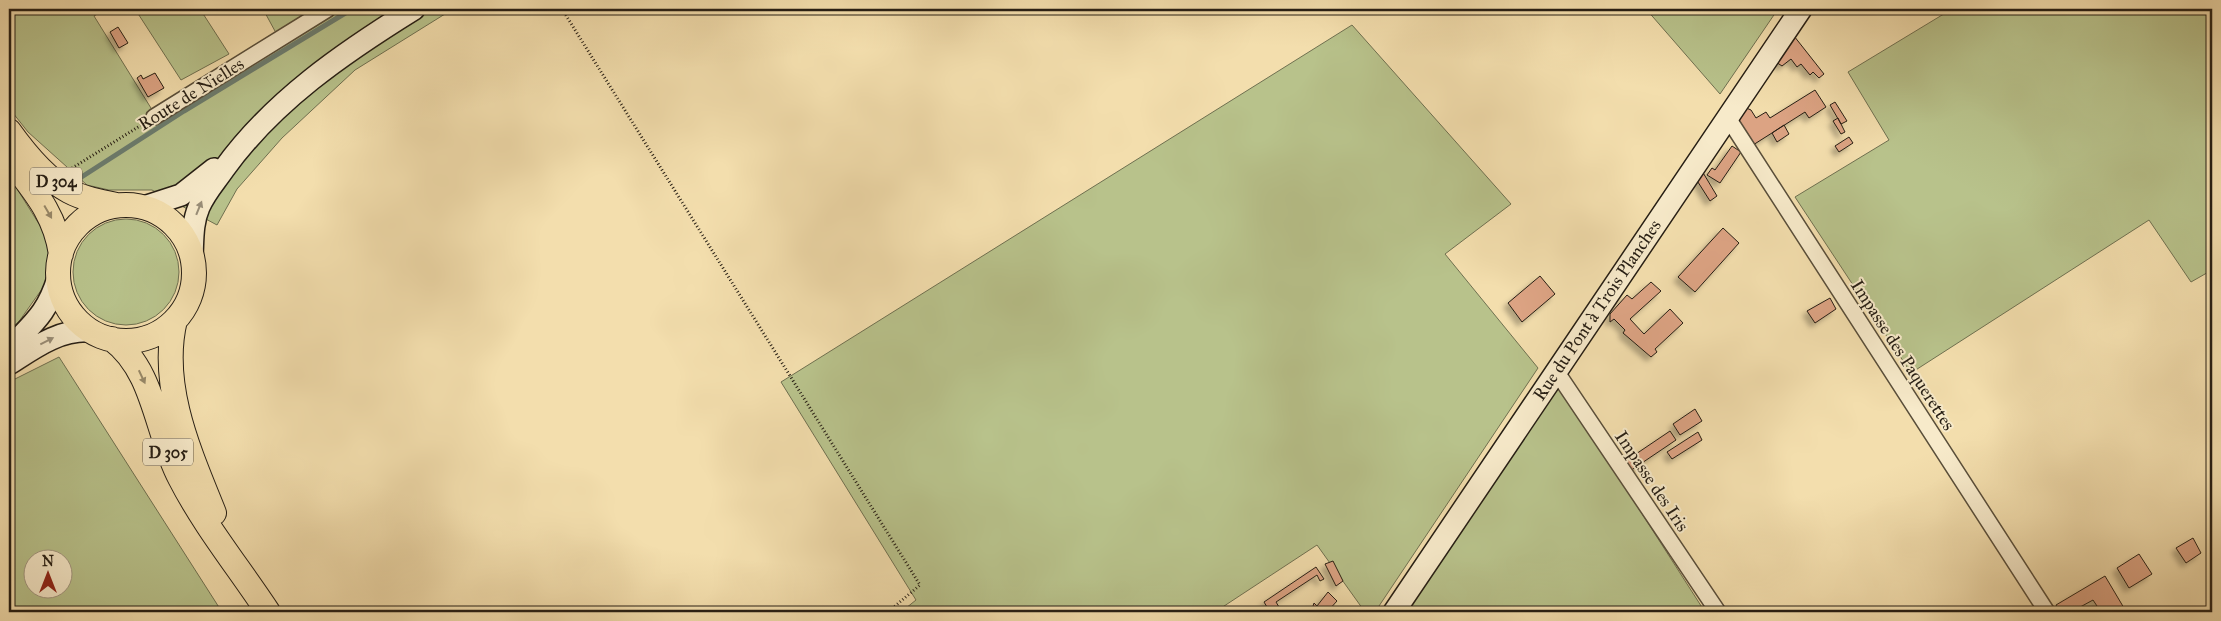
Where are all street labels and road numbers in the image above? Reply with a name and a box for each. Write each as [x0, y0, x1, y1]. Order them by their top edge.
street label: Route de Nielles [134, 53, 248, 135]
road number: D 304 [30, 168, 82, 195]
street label: Rue du Pont à Trois Planches [1528, 215, 1666, 405]
street label: Impasse des Paquerettes [1845, 276, 1960, 435]
street label: Impasse des Iris [1610, 426, 1694, 536]
road number: D 305 [143, 438, 193, 466]

